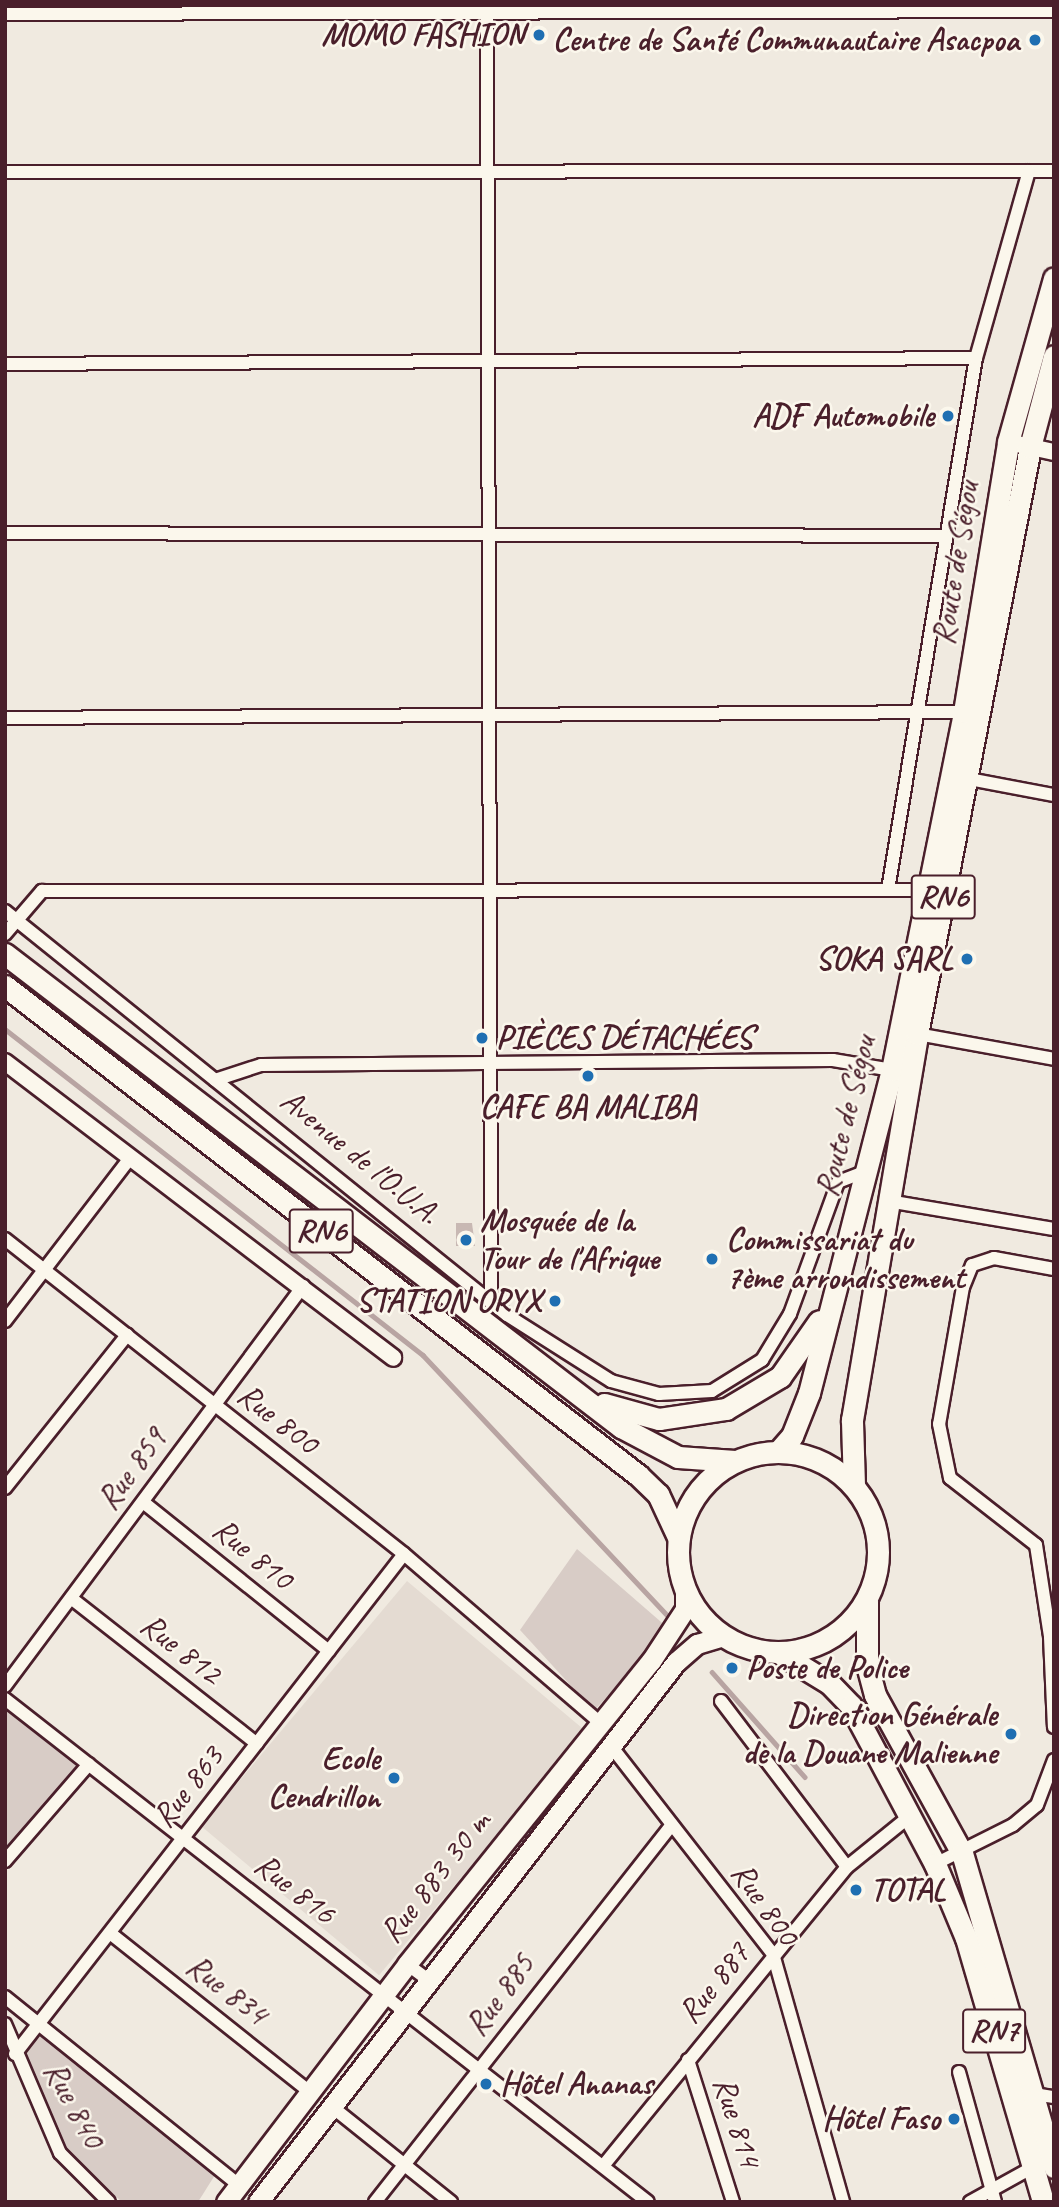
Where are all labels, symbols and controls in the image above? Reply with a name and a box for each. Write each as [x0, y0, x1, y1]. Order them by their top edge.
place label: MOMO FASHION [320, 15, 525, 55]
place label: Centre de Santé Communautaire Asacpoa [553, 20, 1019, 60]
marker: MOMO FASHION [531, 27, 547, 43]
marker: Centre de Santé Communautaire Asacpoa [1025, 30, 1045, 50]
place label: ADF Automobile [753, 396, 934, 436]
marker: ADF Automobile [940, 408, 956, 424]
street label: Route de Ségou [924, 478, 988, 648]
road number: RN6 [910, 868, 976, 926]
place label: SOKA SARL [815, 939, 953, 979]
marker: SOKA SARL [959, 951, 975, 967]
place label: PIÈCES DÉTACHÉES [496, 1018, 752, 1058]
marker: PIÈCES DÉTACHÉES [474, 1030, 490, 1046]
street label: Route de Ségou [807, 1031, 885, 1201]
marker: CAFE BA MALIBA [580, 1068, 596, 1084]
street label: Avenue de l'O.U.A. [272, 1081, 448, 1233]
place label: CAFE BA MALIBA [480, 1087, 696, 1127]
place label: Mosquée de la Tour de l'Afrique [480, 1201, 659, 1279]
road number: RN6 [288, 1202, 354, 1260]
place label: Commissariat du 7ème arrondissement [726, 1220, 965, 1298]
marker: Mosquée de la Tour de l'Afrique [458, 1232, 474, 1248]
marker: Commissariat du 7ème arrondissement [704, 1251, 720, 1267]
place label: STATION ORYX [352, 1281, 541, 1321]
marker: STATION ORYX [547, 1293, 563, 1309]
street label: Rue 800 [229, 1375, 327, 1463]
street label: Rue 859 [88, 1420, 176, 1518]
street label: Rue 810 [205, 1510, 301, 1598]
street label: Rue 812 [132, 1605, 230, 1693]
place label: Poste de Police [746, 1648, 908, 1688]
marker: Poste de Police [724, 1660, 740, 1676]
place label: Direction Générale de la Douane Malienne [741, 1695, 997, 1773]
marker: Direction Générale de la Douane Malienne [1003, 1726, 1019, 1742]
street label: Rue 863 [144, 1738, 232, 1836]
place label: Ecole Cendrillon [268, 1739, 380, 1817]
marker: Ecole Cendrillon [386, 1770, 402, 1786]
street label: Rue 883 30 m [371, 1803, 499, 1951]
street label: Rue 816 [246, 1845, 344, 1933]
street label: Rue 800 [722, 1855, 808, 1953]
place label: TOTAL [870, 1870, 945, 1910]
marker: TOTAL [848, 1882, 864, 1898]
street label: Rue 887 [670, 1935, 758, 2031]
street label: Rue 834 [178, 1946, 276, 2034]
street label: Rue 885 [456, 1946, 544, 2044]
road number: RN7 [961, 2003, 1027, 2060]
street label: Rue 840 [35, 2055, 113, 2155]
place label: Hôtel Ananas [500, 2064, 653, 2104]
street label: Rue 814 [704, 2072, 770, 2172]
marker: Hôtel Ananas [478, 2076, 494, 2092]
place label: Hôtel Faso [821, 2099, 940, 2139]
marker: Hôtel Faso [946, 2111, 962, 2127]

